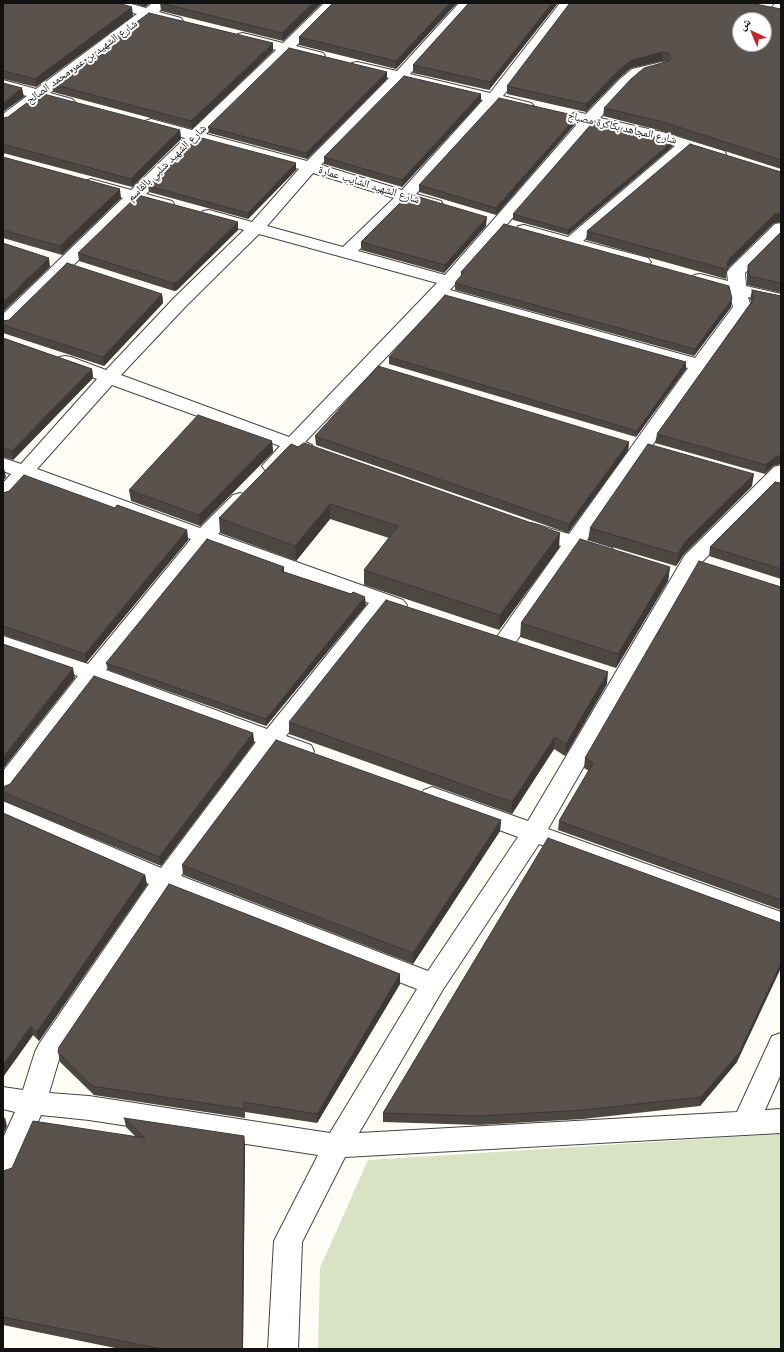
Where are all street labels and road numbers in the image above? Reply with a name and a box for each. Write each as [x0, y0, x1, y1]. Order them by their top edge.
street label: شارع الشهيد بن عمر محمد الصالح [24, 17, 140, 107]
street label: شارع المجاهد بكاكرة مصباح [566, 109, 678, 147]
street label: شارع الشهيد شلبي بالقاسم [125, 122, 209, 204]
street label: شارع الشهيد الشايب عمارة [317, 163, 421, 207]

